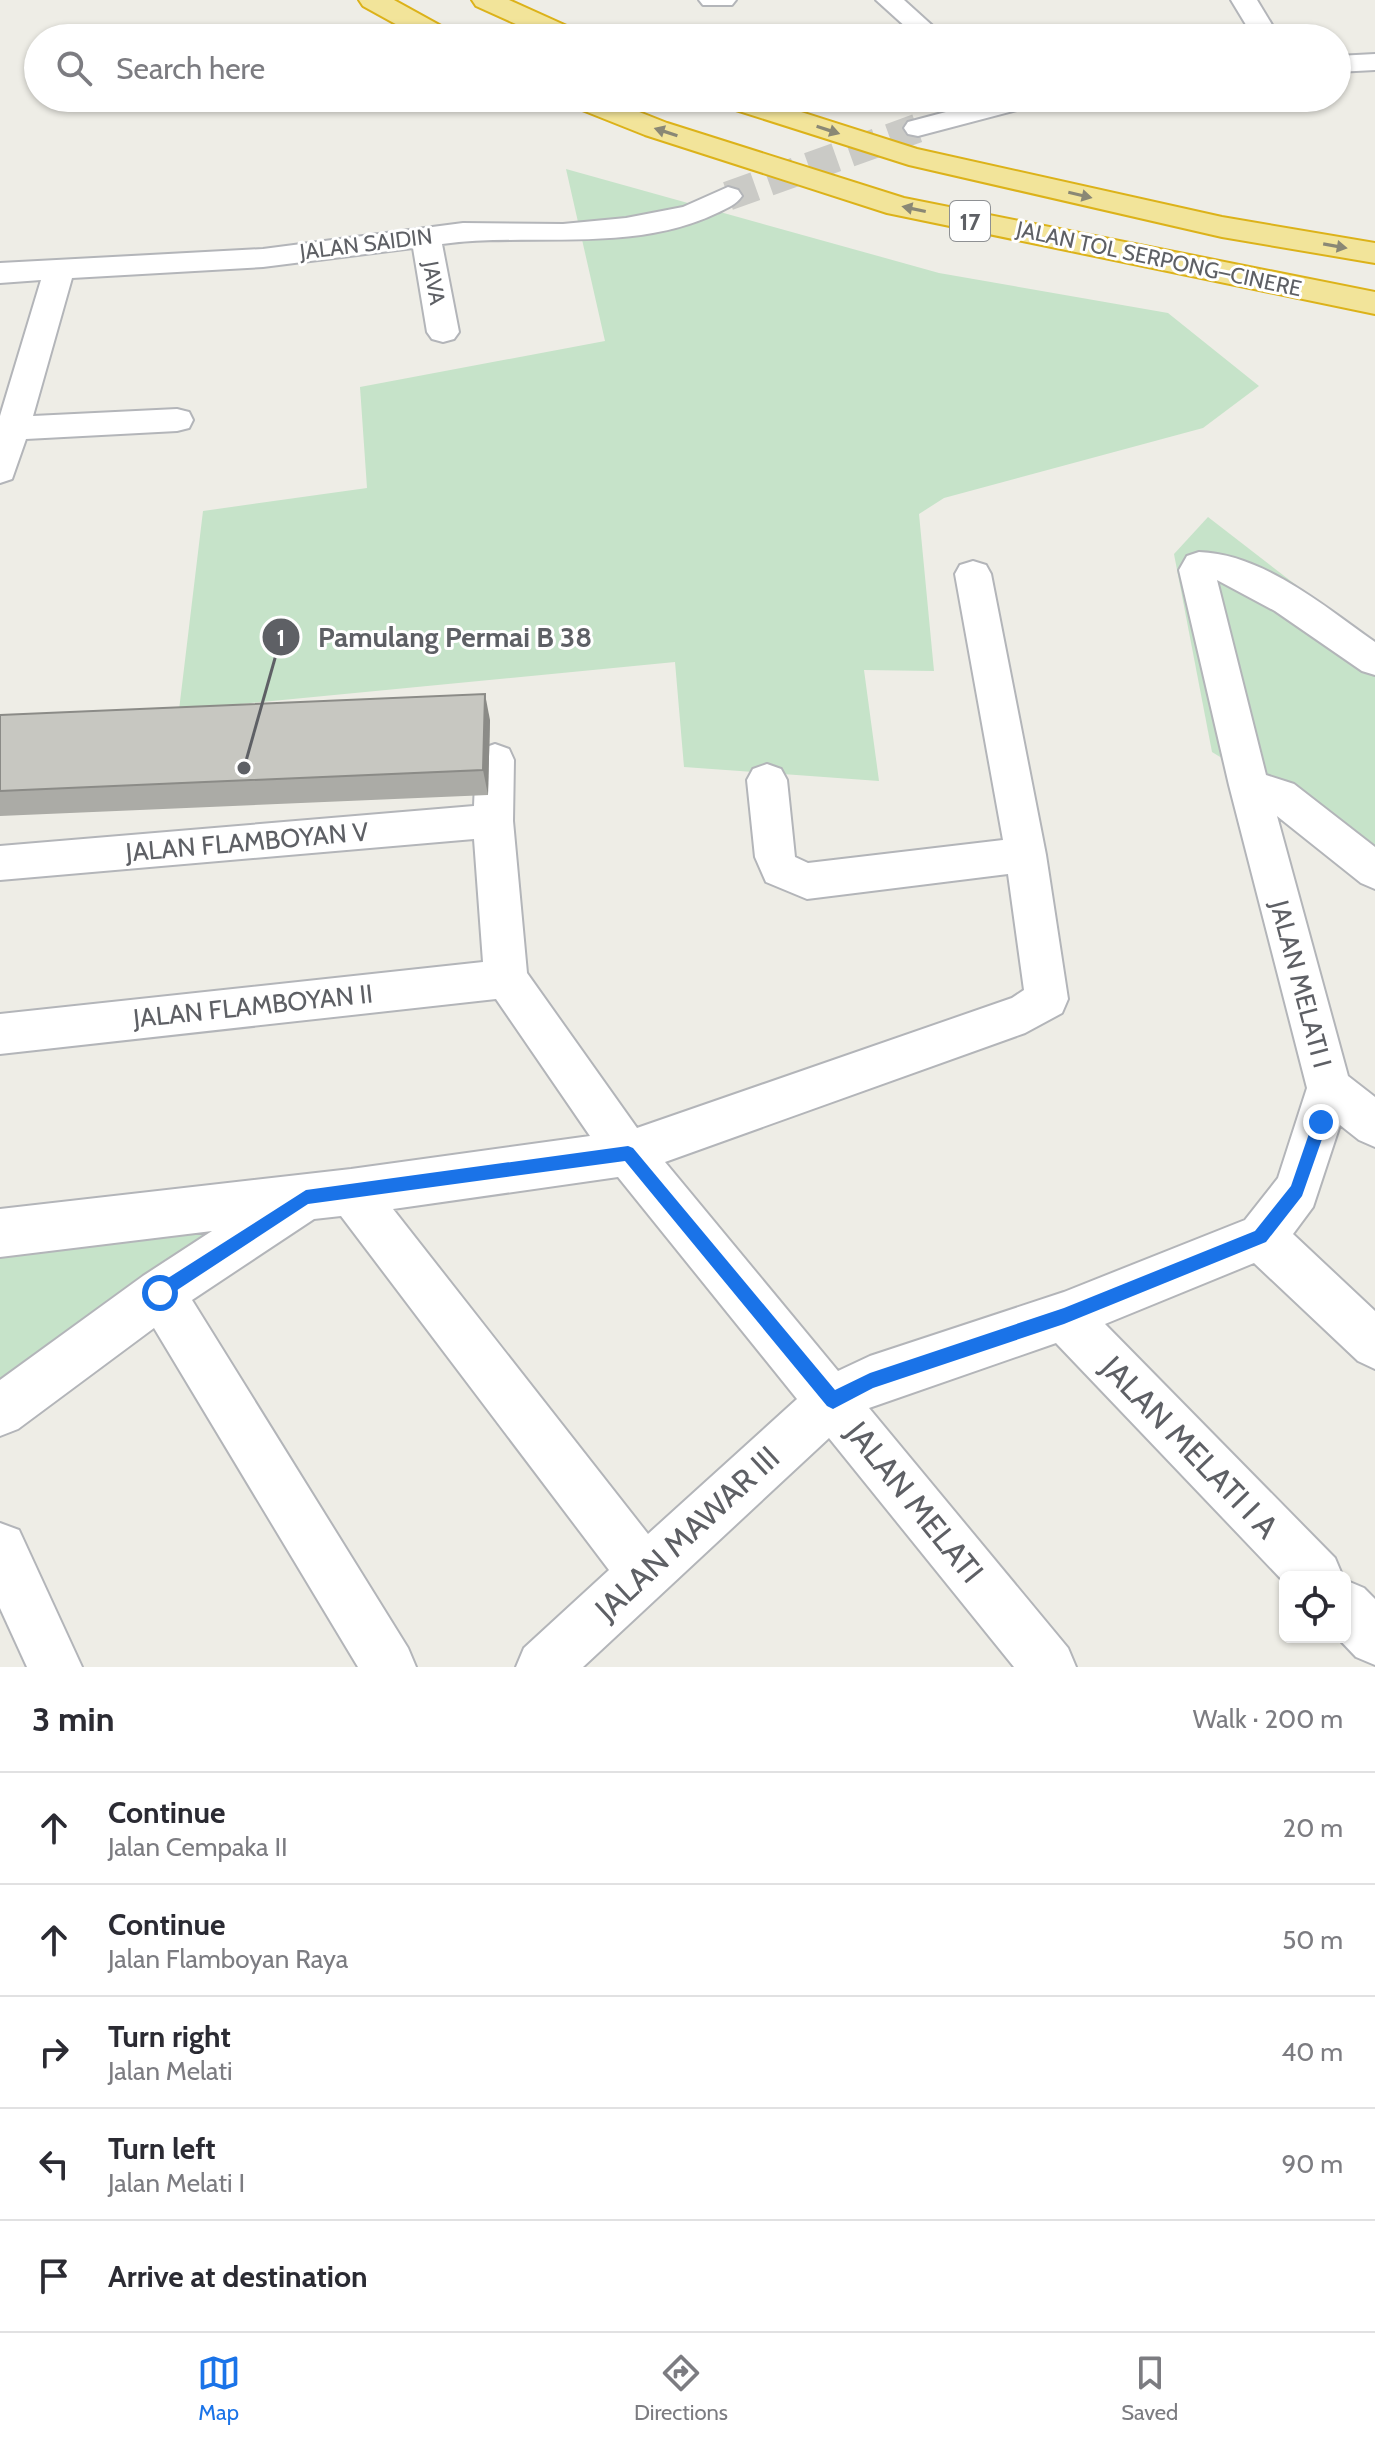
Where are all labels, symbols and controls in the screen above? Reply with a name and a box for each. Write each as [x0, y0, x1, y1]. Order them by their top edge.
search box [24, 24, 1351, 112]
icon: search [52, 46, 96, 90]
text: Search here [116, 50, 265, 87]
one-way arrow [654, 125, 678, 138]
one-way arrow [817, 125, 841, 137]
one-way arrow [1068, 189, 1093, 202]
road number: 17 [950, 201, 990, 241]
one-way arrow [902, 202, 927, 215]
street label: JALAN TOL SERPONG–CINERE [1013, 215, 1304, 302]
street label: JALAN SAIDIN [297, 222, 434, 266]
one-way arrow [1322, 241, 1347, 253]
street label: JAVA [417, 258, 451, 307]
callout: Pamulang Permai B 38 [261, 611, 608, 663]
text: Pamulang Permai B 38 [318, 620, 592, 654]
text: 1 [277, 623, 285, 652]
street label: JALAN FLAMBOYAN V [123, 815, 370, 869]
street label: JALAN MELATI I [1263, 896, 1339, 1071]
street label: JALAN FLAMBOYAN II [131, 978, 374, 1035]
route end [1303, 1104, 1339, 1140]
route start [142, 1275, 178, 1311]
street label: JALAN MELATI I A [1092, 1347, 1287, 1546]
street label: JALAN MELATI [837, 1413, 992, 1590]
street label: JALAN MAWAR III [586, 1438, 787, 1629]
map controls [1279, 1571, 1351, 1643]
button: locate [1279, 1571, 1351, 1643]
text: 3 min [32, 1698, 114, 1740]
text: Walk · 200 m [1193, 1703, 1343, 1735]
text: Continue [108, 1794, 225, 1831]
icon: ahead [32, 1806, 76, 1850]
text: 20 m [1283, 1812, 1343, 1844]
text: Jalan Cempaka II [108, 1831, 288, 1863]
text: Continue [108, 1906, 225, 1943]
icon: ahead [32, 1918, 76, 1962]
text: 50 m [1282, 1924, 1343, 1956]
text: Jalan Flamboyan Raya [108, 1943, 348, 1975]
text: Turn right [108, 2018, 231, 2055]
icon: right [32, 2030, 76, 2074]
text: 40 m [1281, 2036, 1343, 2068]
text: Jalan Melati [108, 2055, 233, 2087]
text: Turn left [108, 2130, 216, 2167]
icon: left [32, 2142, 76, 2186]
text: 90 m [1281, 2148, 1343, 2180]
text: Jalan Melati I [108, 2167, 245, 2199]
icon: arrive [32, 2254, 76, 2298]
text: Arrive at destination [108, 2258, 368, 2295]
tab: Map [197, 2351, 241, 2426]
tab: Directions [634, 2351, 728, 2426]
tab: Saved [1121, 2351, 1178, 2426]

